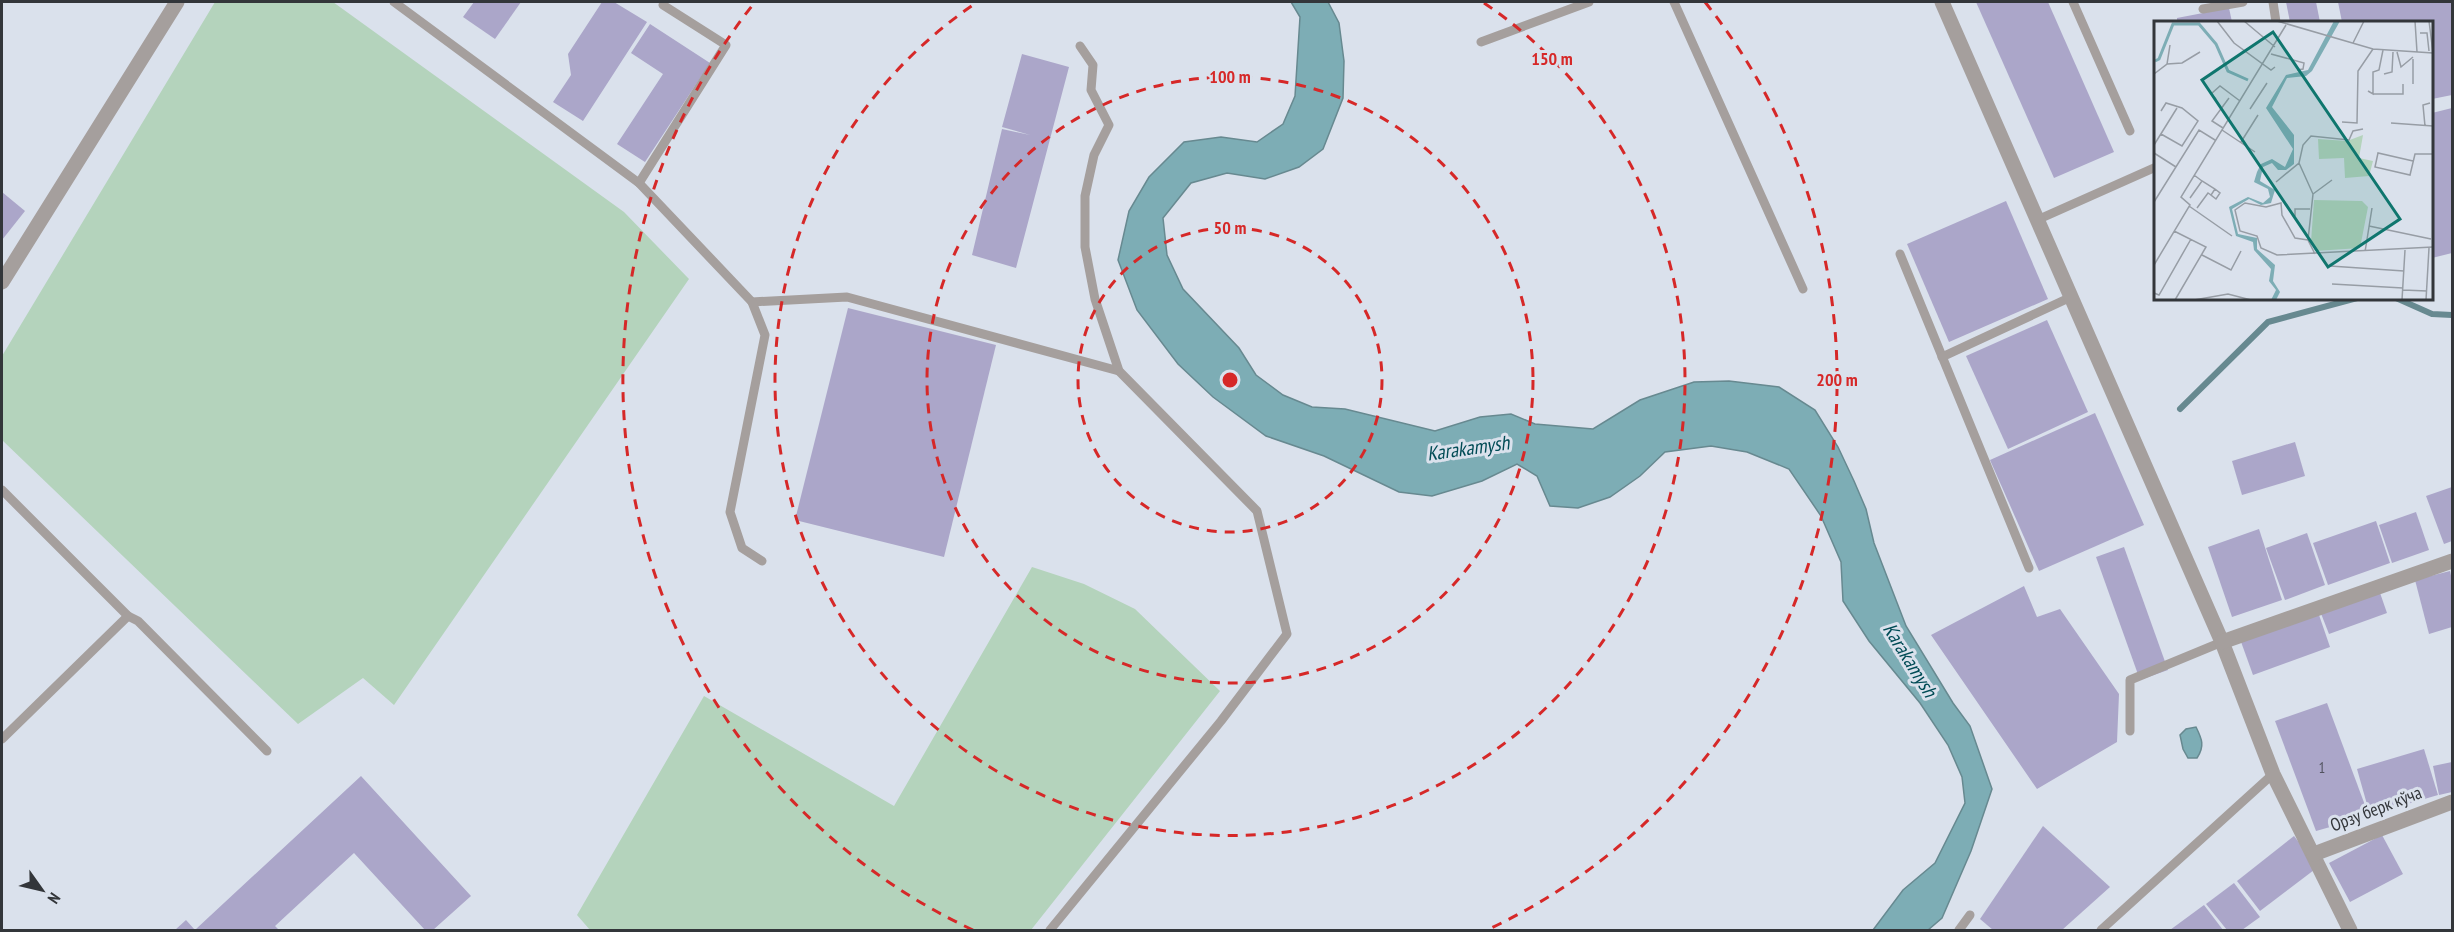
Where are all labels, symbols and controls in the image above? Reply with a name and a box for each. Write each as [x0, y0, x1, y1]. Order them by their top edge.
inset map [2154, 21, 2433, 300]
text: 150 m [1531, 47, 1573, 70]
text: 100 m [1209, 65, 1251, 88]
text: 50 m [1214, 216, 1246, 239]
text: 200 m [1816, 368, 1858, 391]
centre of rings [1220, 370, 1240, 390]
water label: Karakamysh [1425, 429, 1512, 467]
water label: Karakamysh [1877, 618, 1944, 703]
house number: 1 [2319, 758, 2325, 777]
street label: Орзу берк кўча [2327, 781, 2425, 836]
north arrow [12, 860, 72, 920]
text: N [44, 889, 65, 908]

